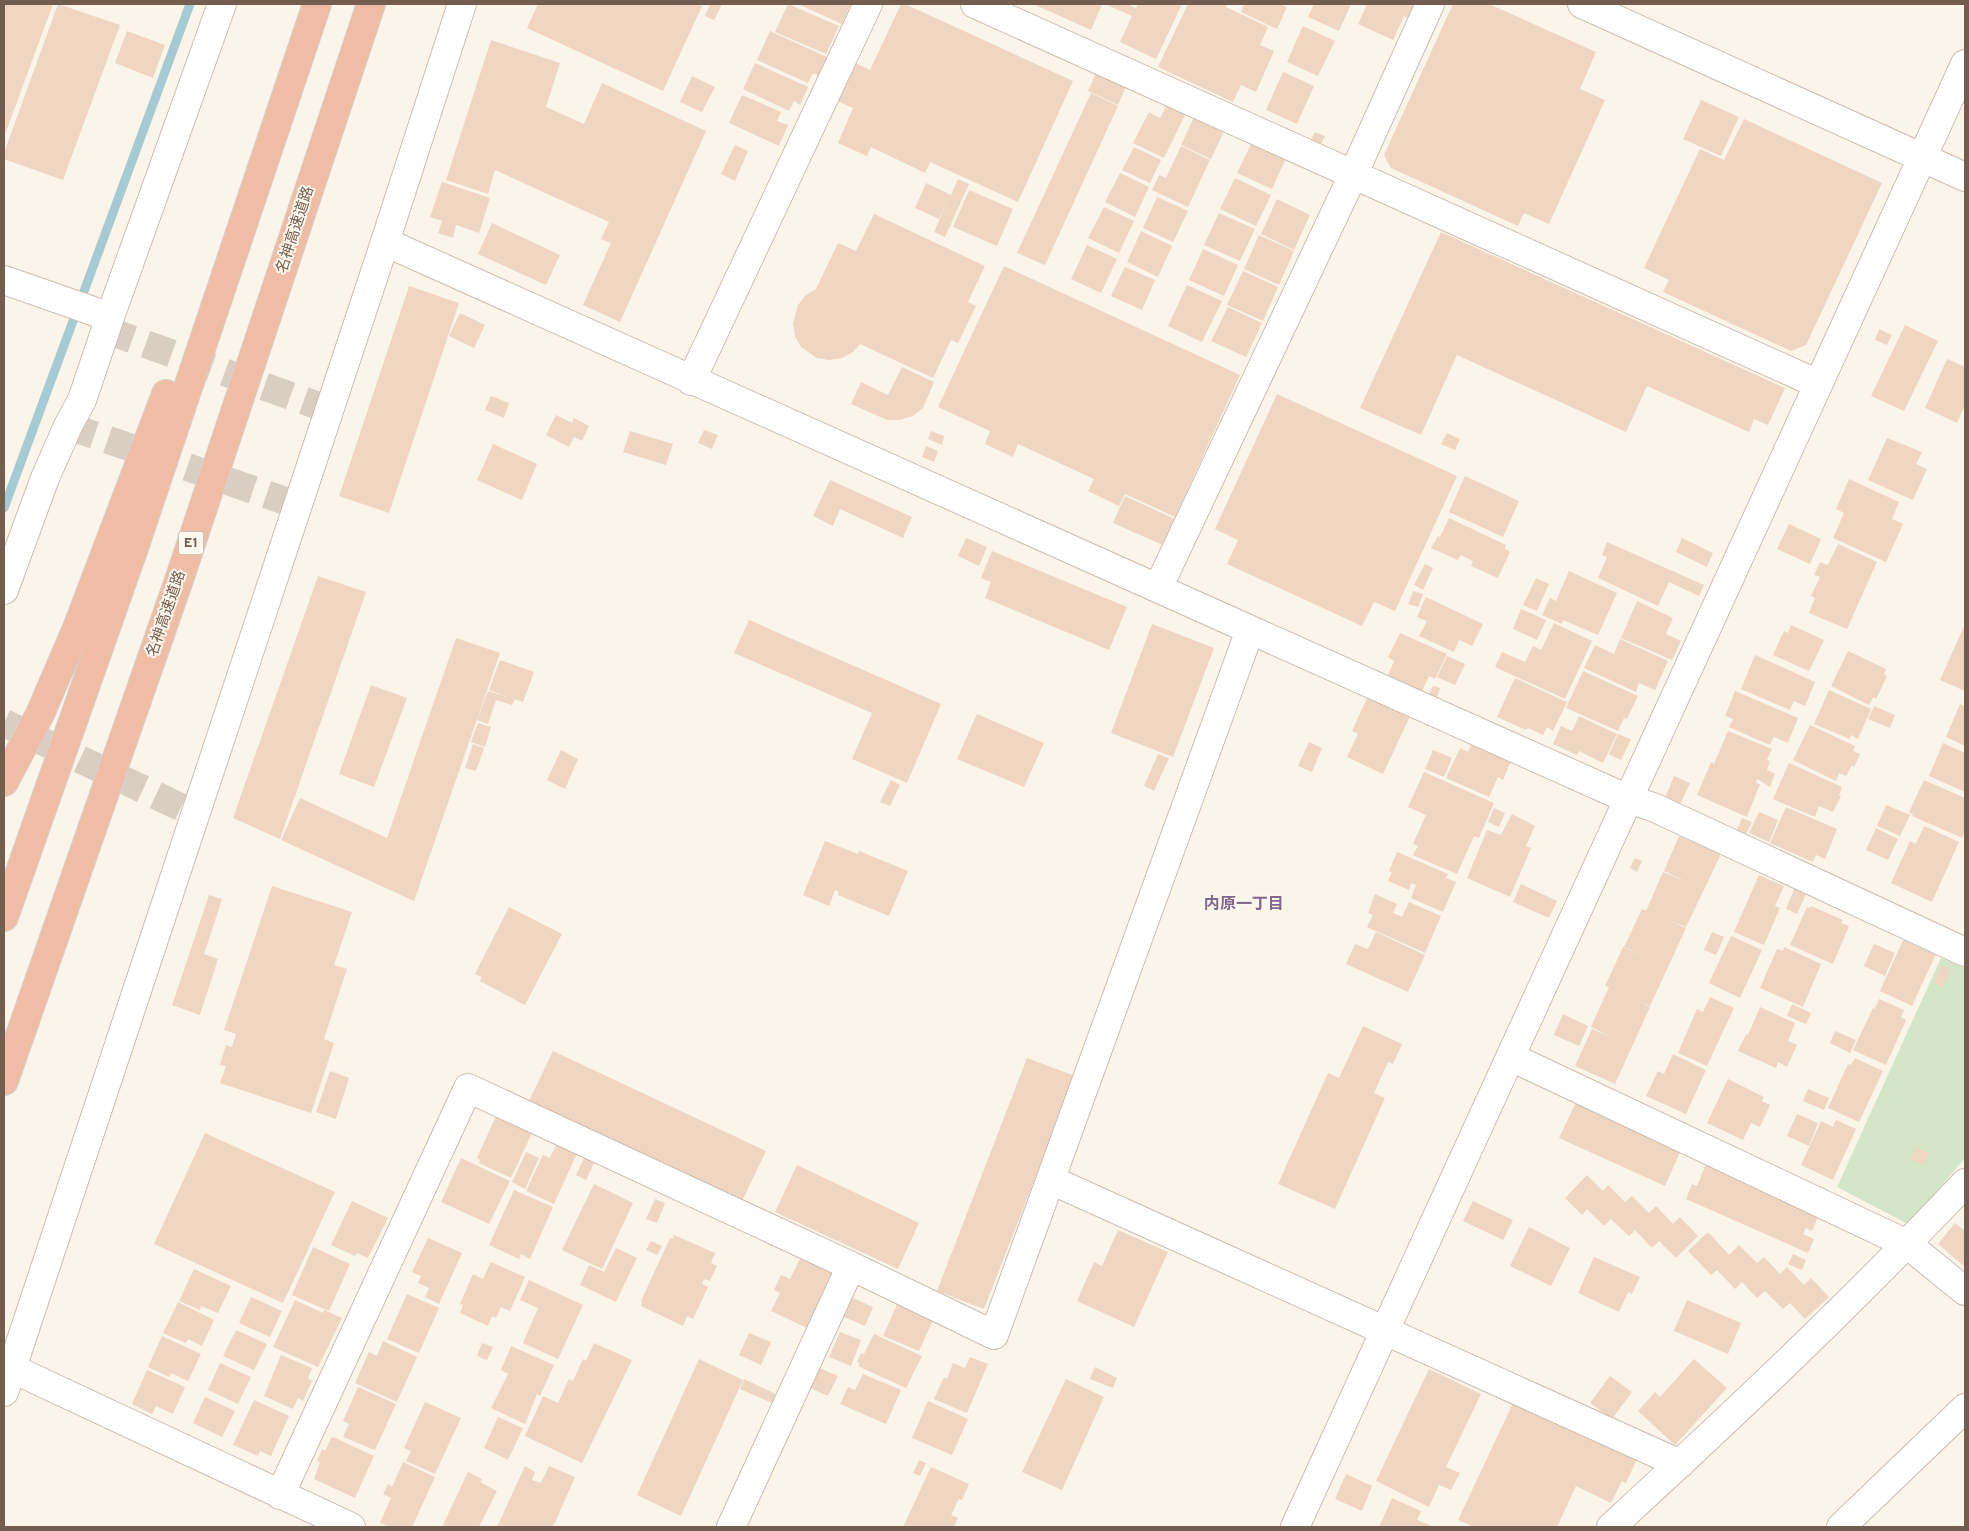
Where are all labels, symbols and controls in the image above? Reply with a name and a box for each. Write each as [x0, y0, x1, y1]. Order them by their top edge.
street label: 名神高速道路 [273, 184, 319, 276]
road number: E1 [178, 532, 204, 554]
street label: 名神高速道路 [143, 568, 191, 660]
district label: 内原一丁目 [1204, 895, 1284, 915]

